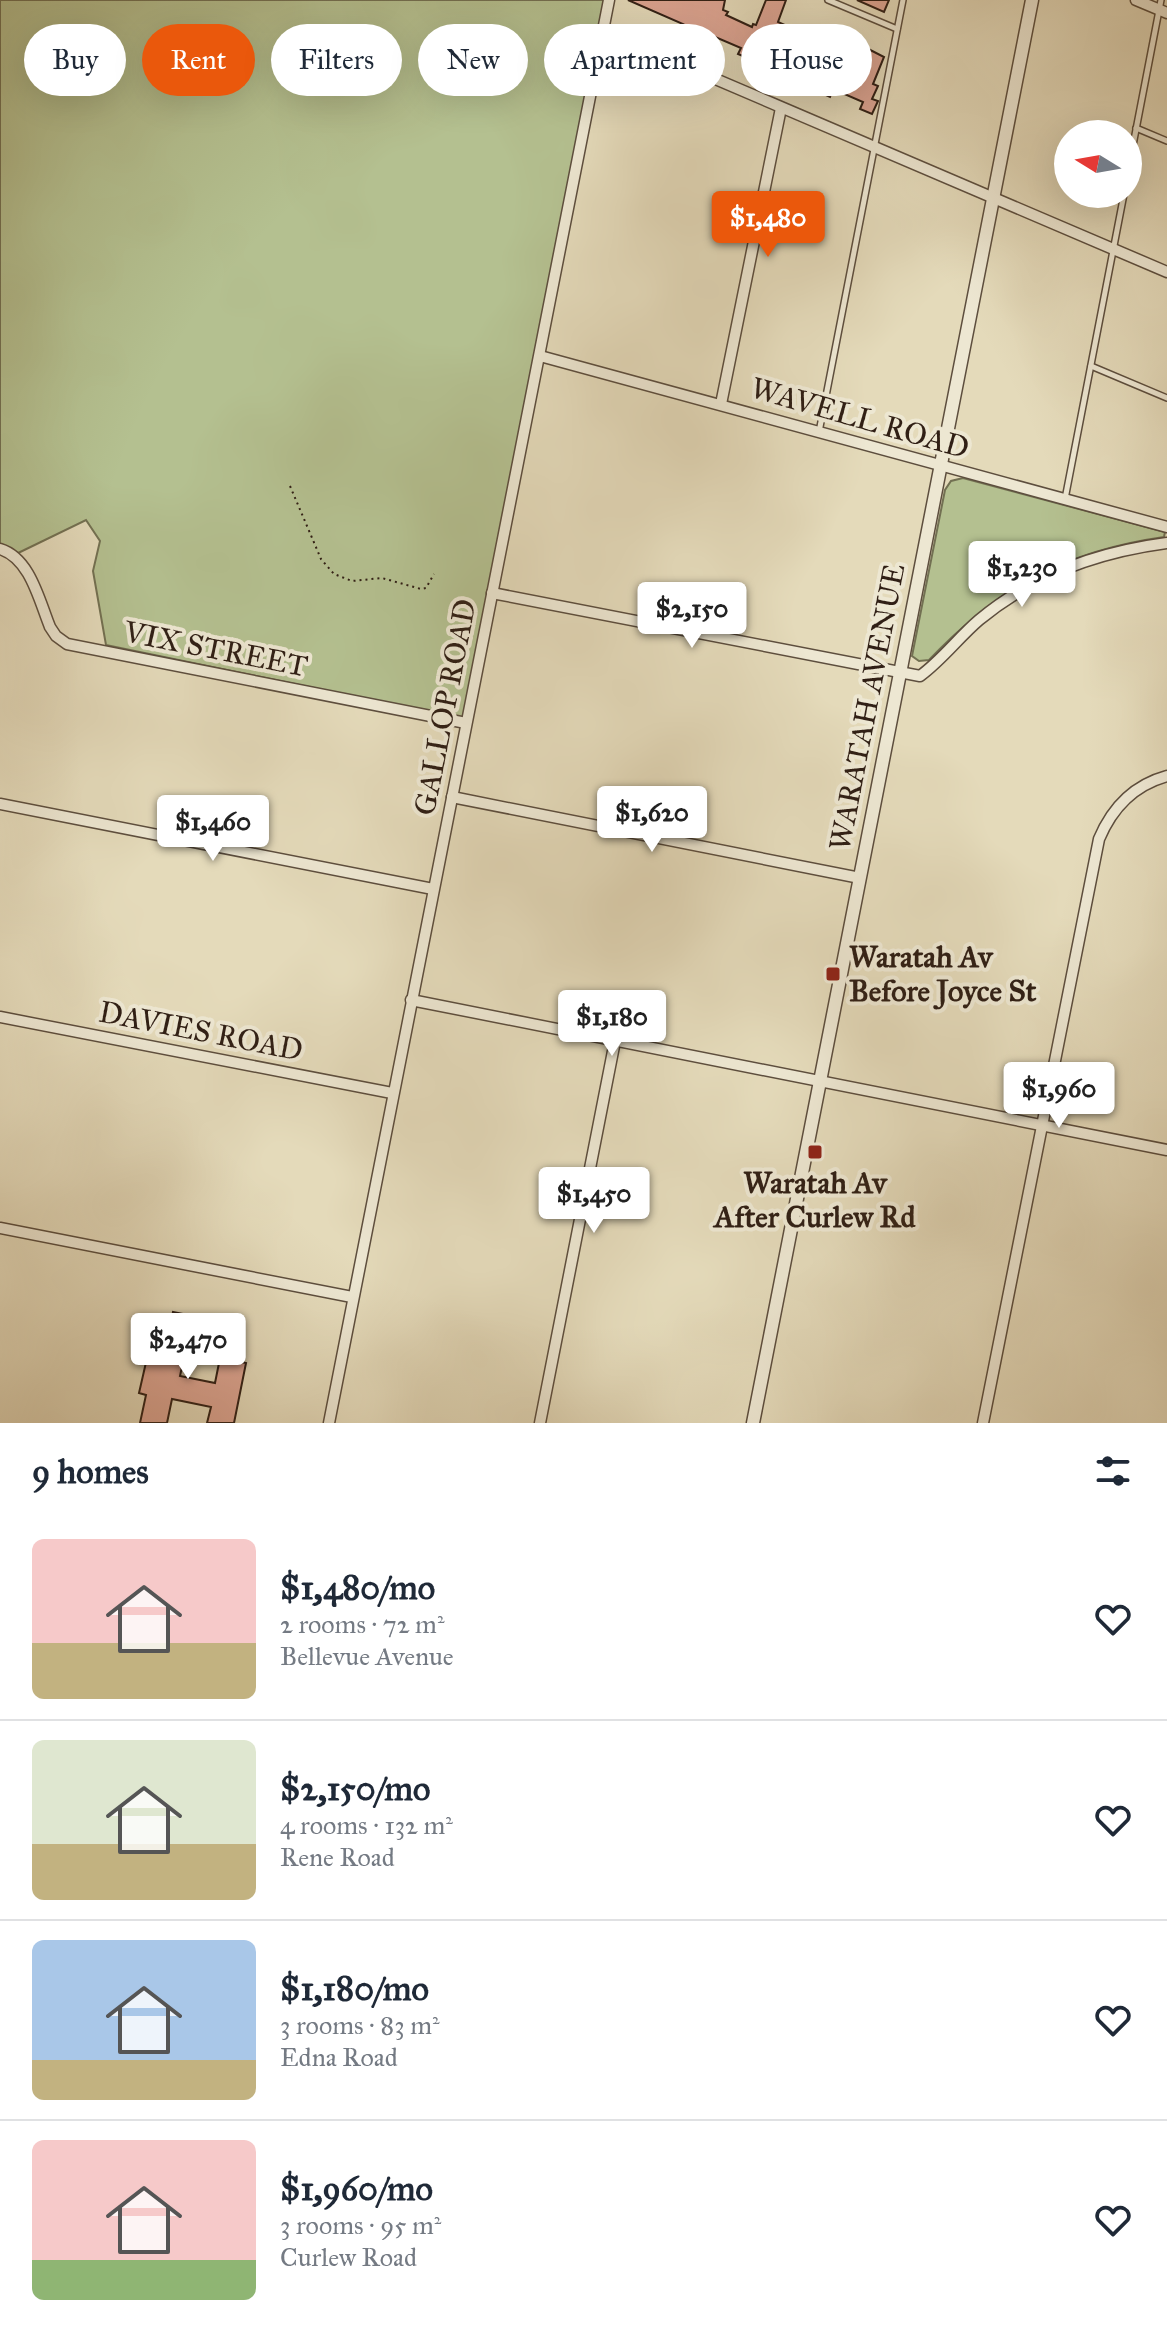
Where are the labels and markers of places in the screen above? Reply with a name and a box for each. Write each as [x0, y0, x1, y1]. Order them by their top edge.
pin: $1,480 [703, 191, 833, 259]
pin: $1,230 [957, 541, 1087, 609]
pin: $2,150 [627, 582, 757, 650]
pin: $1,620 [587, 786, 717, 854]
pin: $1,460 [148, 795, 278, 863]
place label: Waratah Av Before Joyce St [849, 939, 1037, 1010]
marker: Waratah Av Before Joyce St [824, 965, 842, 983]
pin: $1,180 [547, 990, 677, 1058]
pin: $1,960 [994, 1062, 1124, 1130]
marker: Waratah Av After Curlew Rd [806, 1143, 824, 1161]
place label: Waratah Av After Curlew Rd [712, 1165, 917, 1235]
pin: $1,450 [529, 1167, 659, 1235]
pin: $2,470 [123, 1313, 253, 1381]

